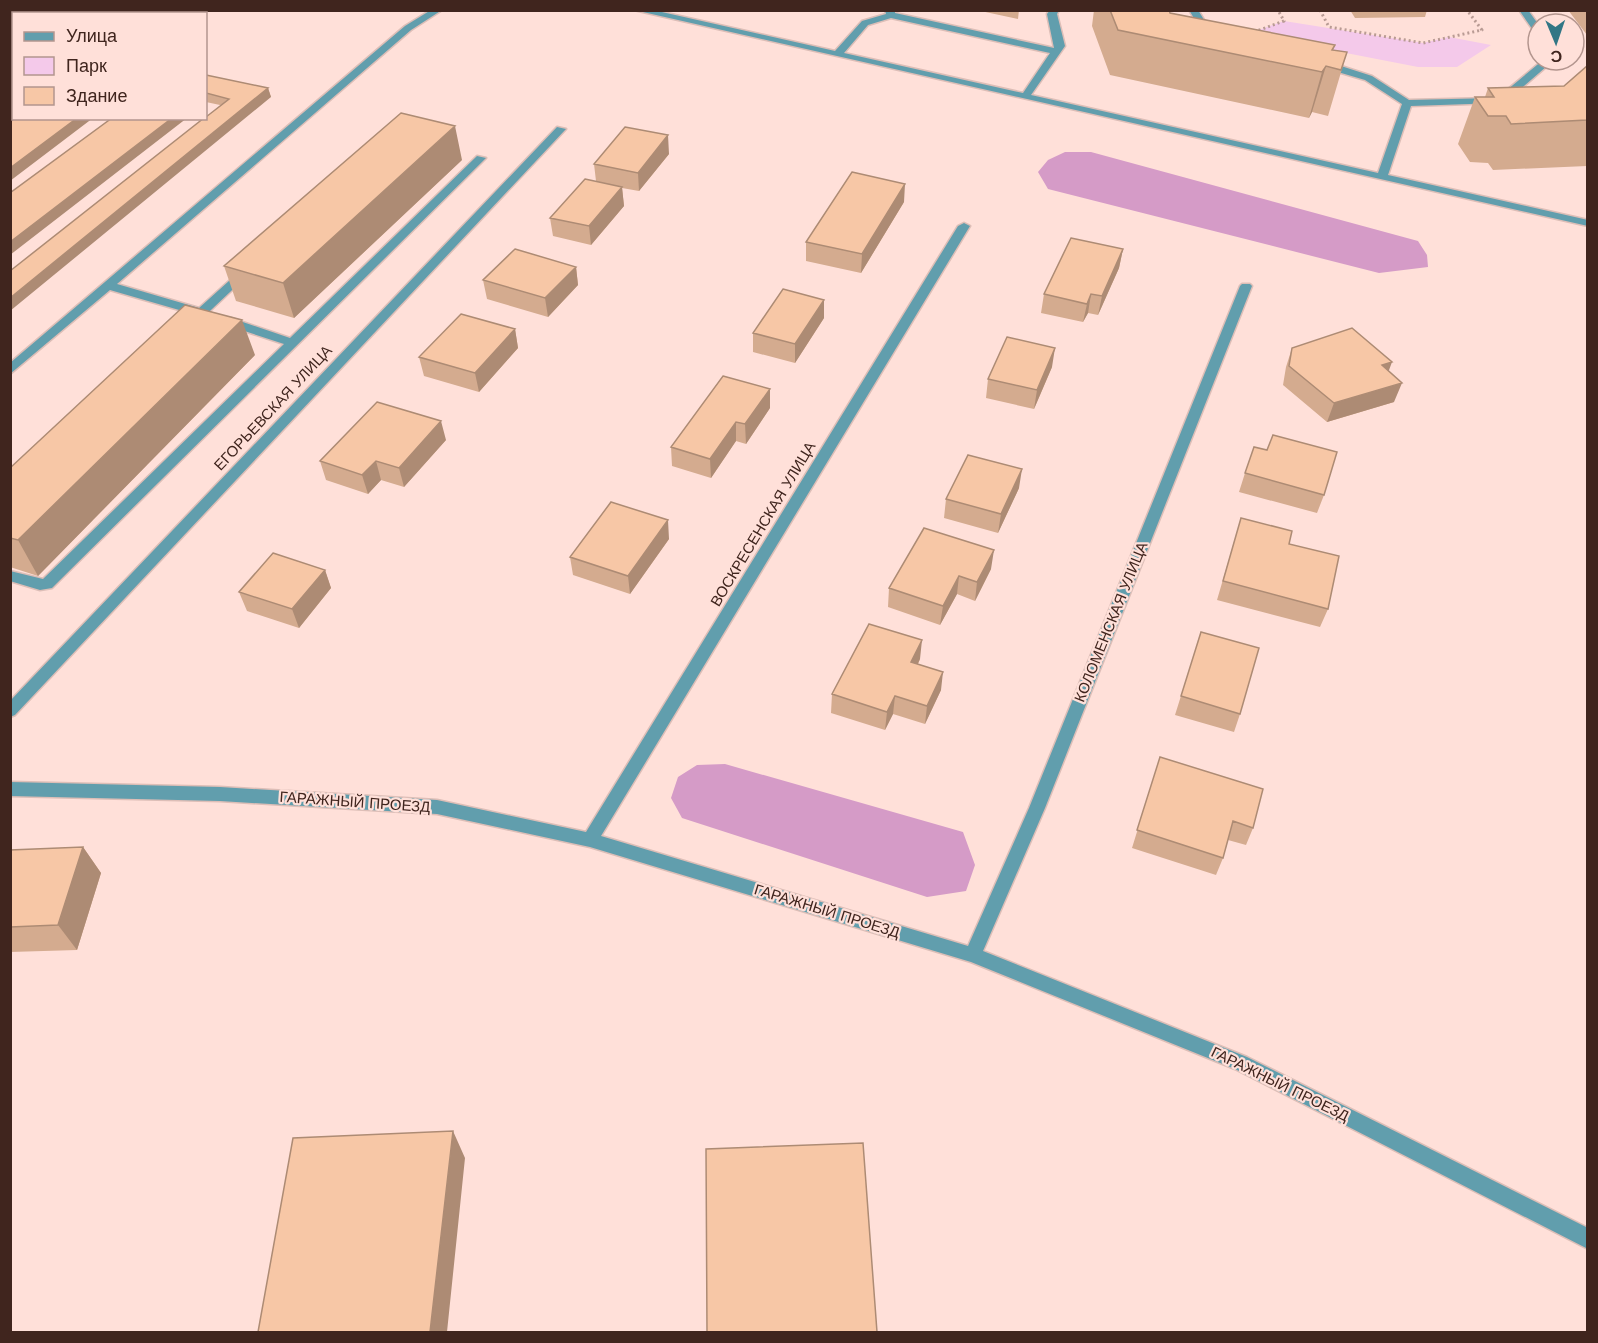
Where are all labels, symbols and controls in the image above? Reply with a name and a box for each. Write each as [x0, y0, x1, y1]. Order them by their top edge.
legend [12, 12, 207, 120]
north arrow [1526, 12, 1586, 72]
text: Улица [66, 25, 118, 46]
text: С [1550, 47, 1563, 66]
text: Парк [66, 55, 107, 76]
text: Здание [66, 85, 127, 106]
street label: ЕГОРЬЕВСКАЯ УЛИЦА [210, 342, 336, 474]
street label: ВОСКРЕСЕНСКАЯ УЛИЦА [707, 438, 819, 610]
street label: КОЛОМЕНСКАЯ УЛИЦА [1071, 539, 1151, 705]
street label: ГАРАЖНЫЙ ПРОЕЗД [279, 788, 431, 816]
street label: ГАРАЖНЫЙ ПРОЕЗД [752, 880, 902, 942]
street label: ГАРАЖНЫЙ ПРОЕЗД [1208, 1043, 1352, 1125]

